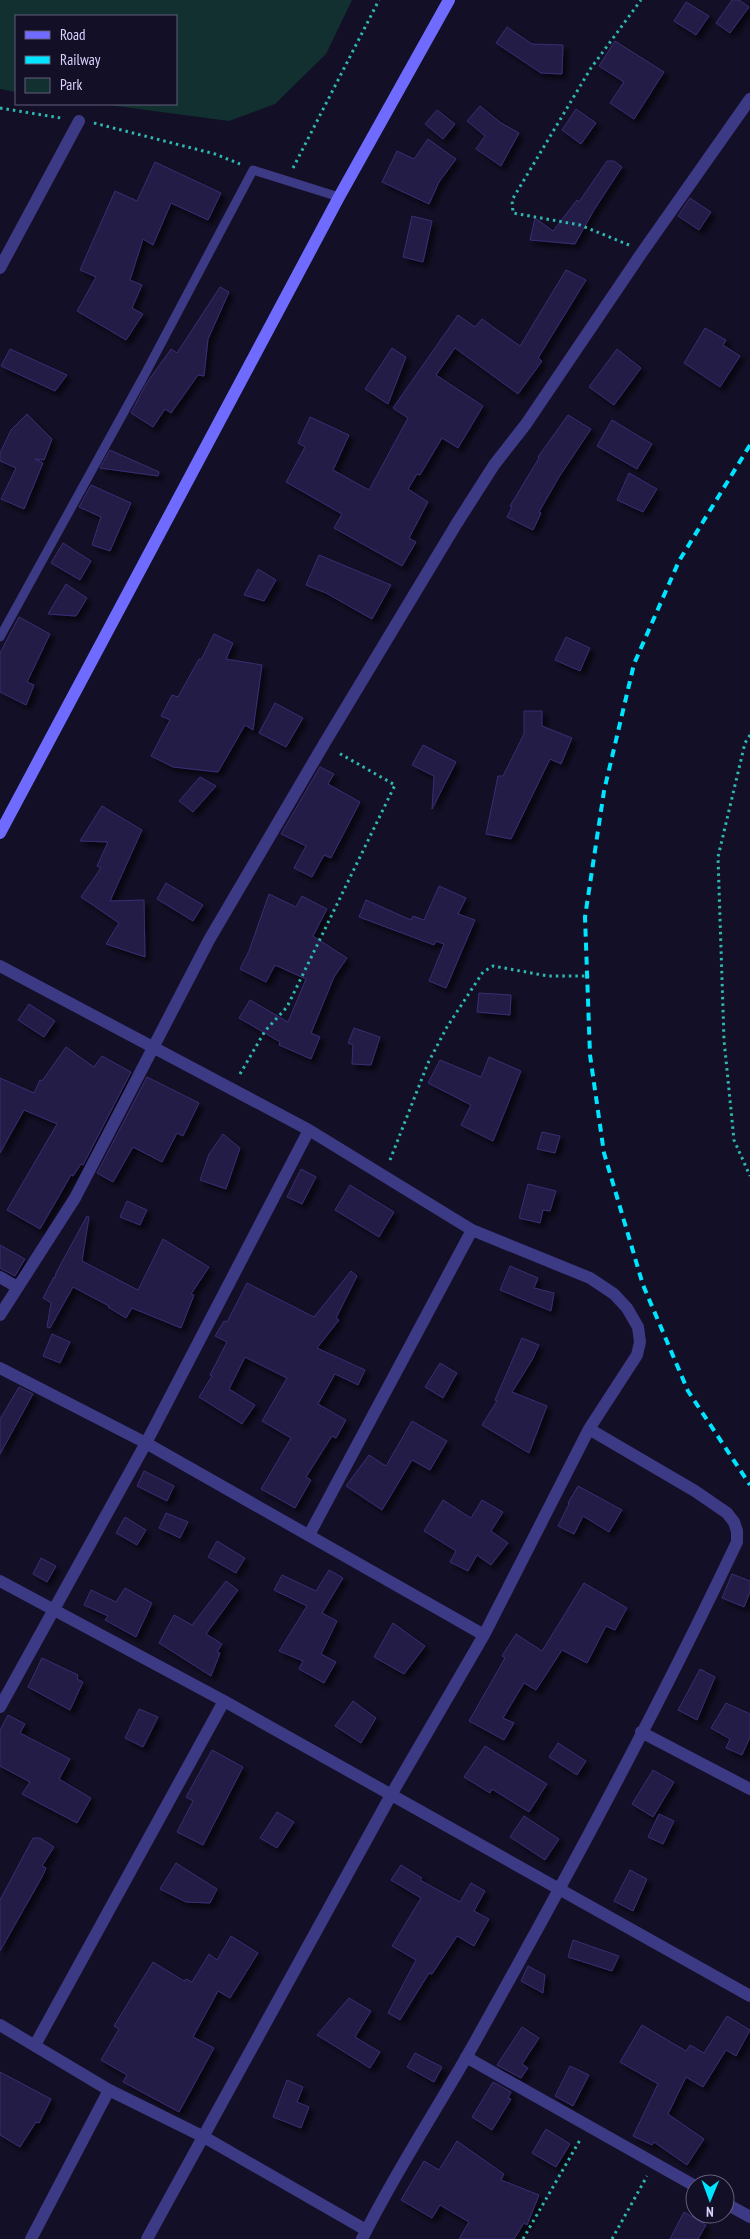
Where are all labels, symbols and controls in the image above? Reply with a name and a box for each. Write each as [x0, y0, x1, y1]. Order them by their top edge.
legend [15, 15, 178, 105]
text: Road [60, 25, 86, 44]
text: Railway [60, 50, 101, 69]
text: Park [60, 75, 82, 94]
north arrow [685, 2174, 735, 2224]
text: N [706, 2203, 714, 2221]

